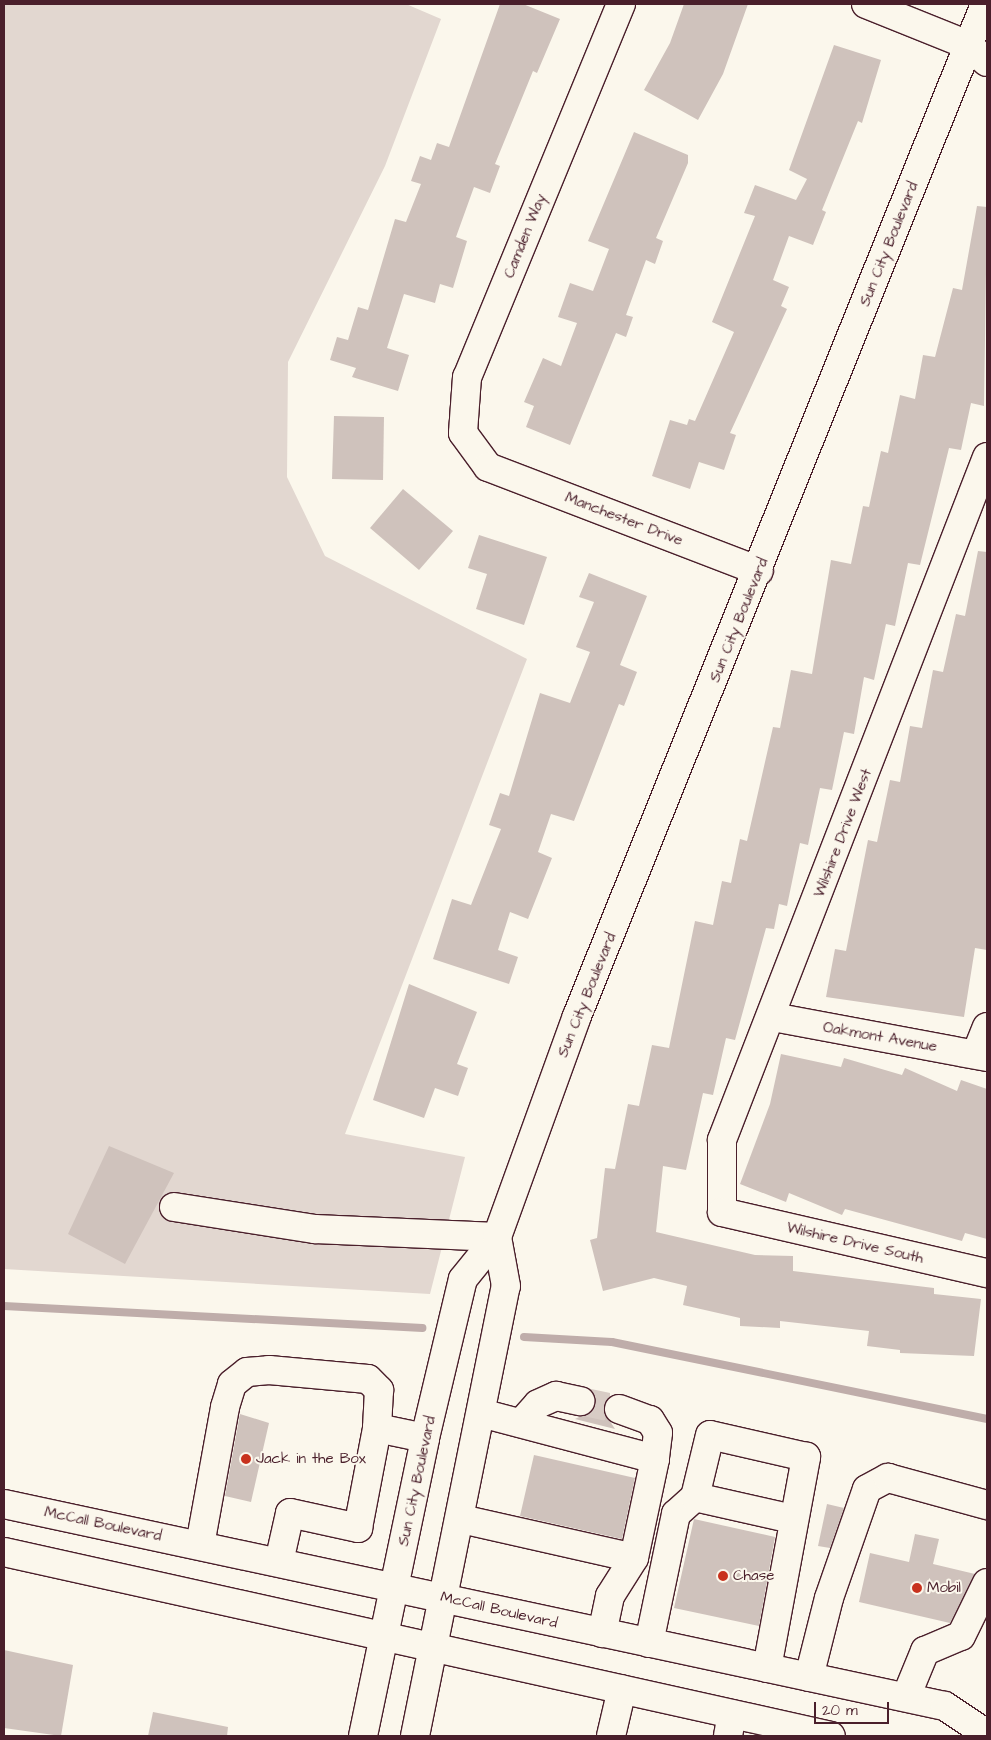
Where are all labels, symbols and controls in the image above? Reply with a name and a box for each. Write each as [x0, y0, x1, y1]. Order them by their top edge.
street label: Sun City Boulevard [856, 179, 922, 309]
street label: Camden Way [500, 191, 550, 281]
street label: Manchester Drive [563, 488, 685, 550]
street label: Sun City Boulevard [706, 555, 772, 685]
street label: Wilshire Drive West [810, 766, 876, 900]
street label: Sun City Boulevard [554, 930, 620, 1060]
street label: Oakmont Avenue [822, 1018, 938, 1056]
street label: Wilshire Drive South [785, 1219, 925, 1267]
street label: Sun City Boulevard [394, 1414, 440, 1548]
place label: Jack in the Box [256, 1450, 366, 1468]
marker: Jack in the Box [240, 1453, 252, 1465]
street label: McCall Boulevard [43, 1503, 163, 1545]
place label: Chase [733, 1567, 774, 1585]
marker: Chase [717, 1570, 729, 1582]
place label: Mobil [927, 1579, 961, 1597]
marker: Mobil [911, 1582, 923, 1594]
street label: McCall Boulevard [439, 1588, 559, 1632]
scale bar [816, 1692, 891, 1724]
text: 20 m [822, 1700, 858, 1721]

